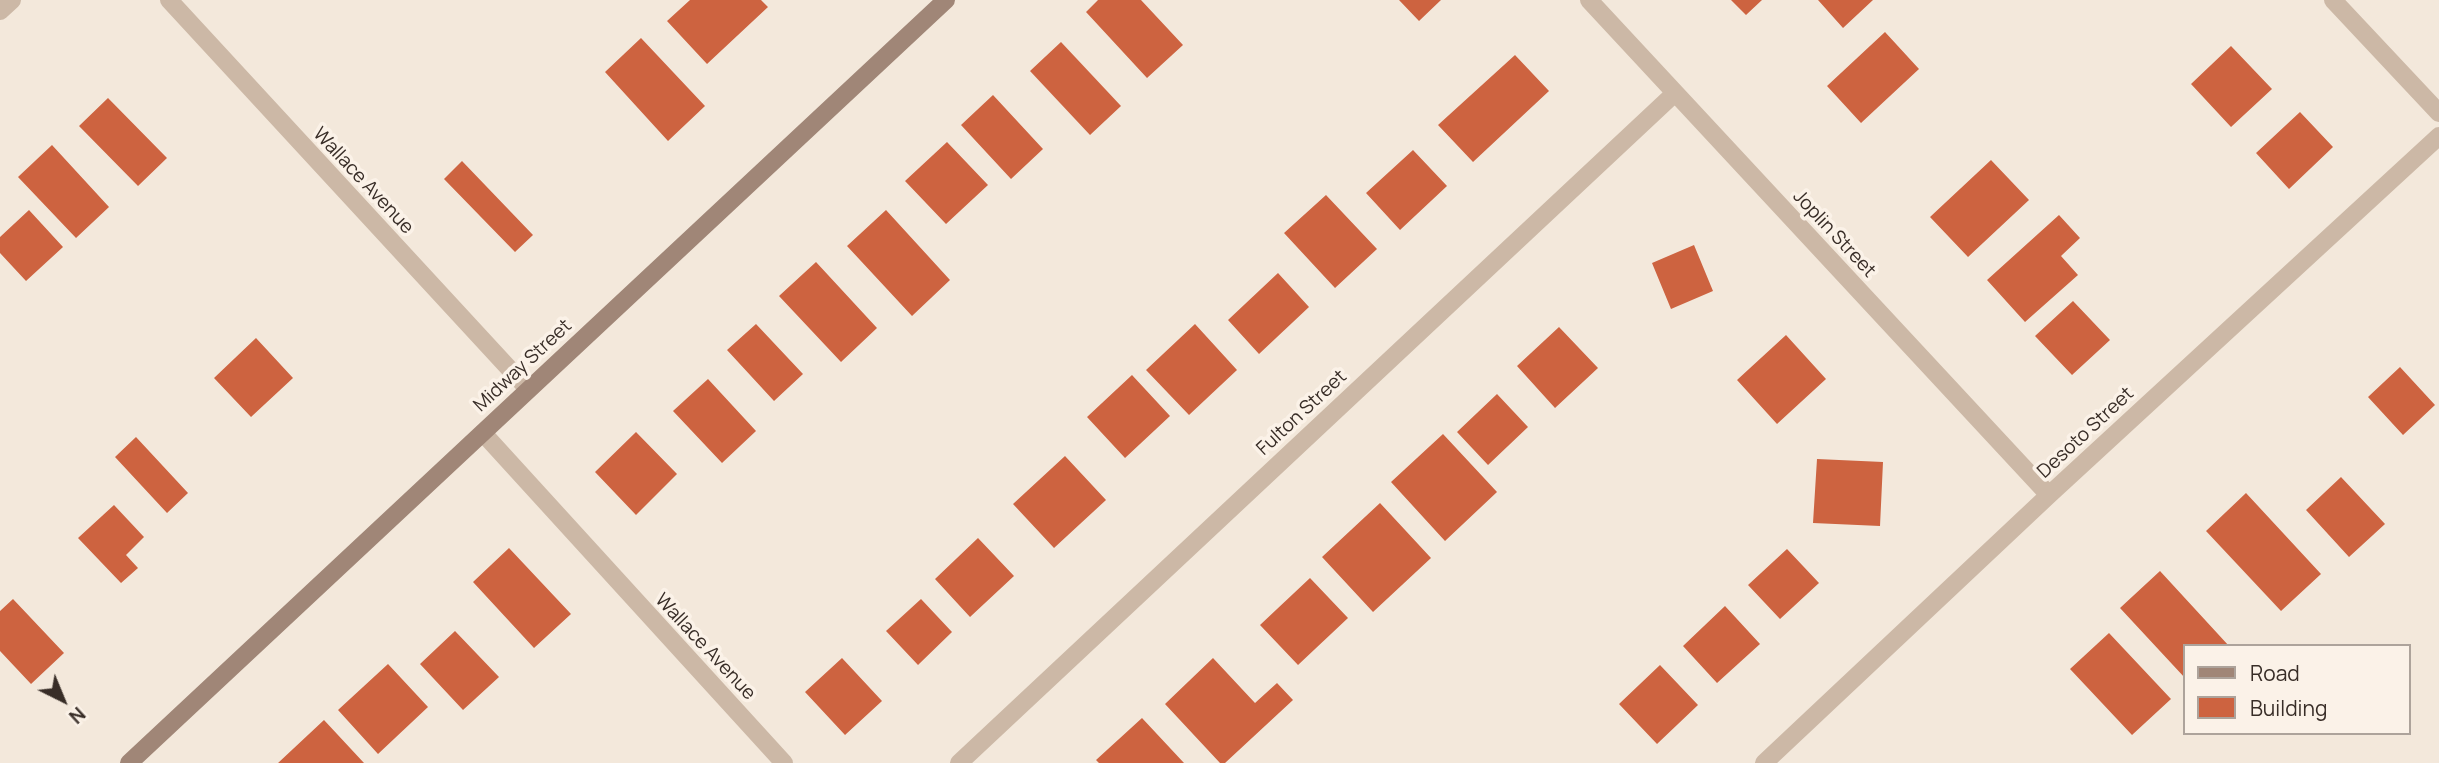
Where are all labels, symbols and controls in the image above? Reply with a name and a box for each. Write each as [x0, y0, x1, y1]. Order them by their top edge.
street label: Wallace Avenue [308, 123, 418, 239]
street label: Joplin Street [1788, 186, 1880, 282]
street label: Midway Street [469, 315, 577, 417]
street label: Fulton Street [1252, 366, 1352, 460]
street label: Desoto Street [2033, 383, 2139, 483]
street label: Wallace Avenue [650, 589, 760, 705]
legend [2184, 644, 2411, 735]
text: Road [2250, 659, 2300, 687]
north arrow [28, 665, 98, 735]
text: Building [2250, 694, 2327, 722]
text: N [63, 701, 91, 730]

